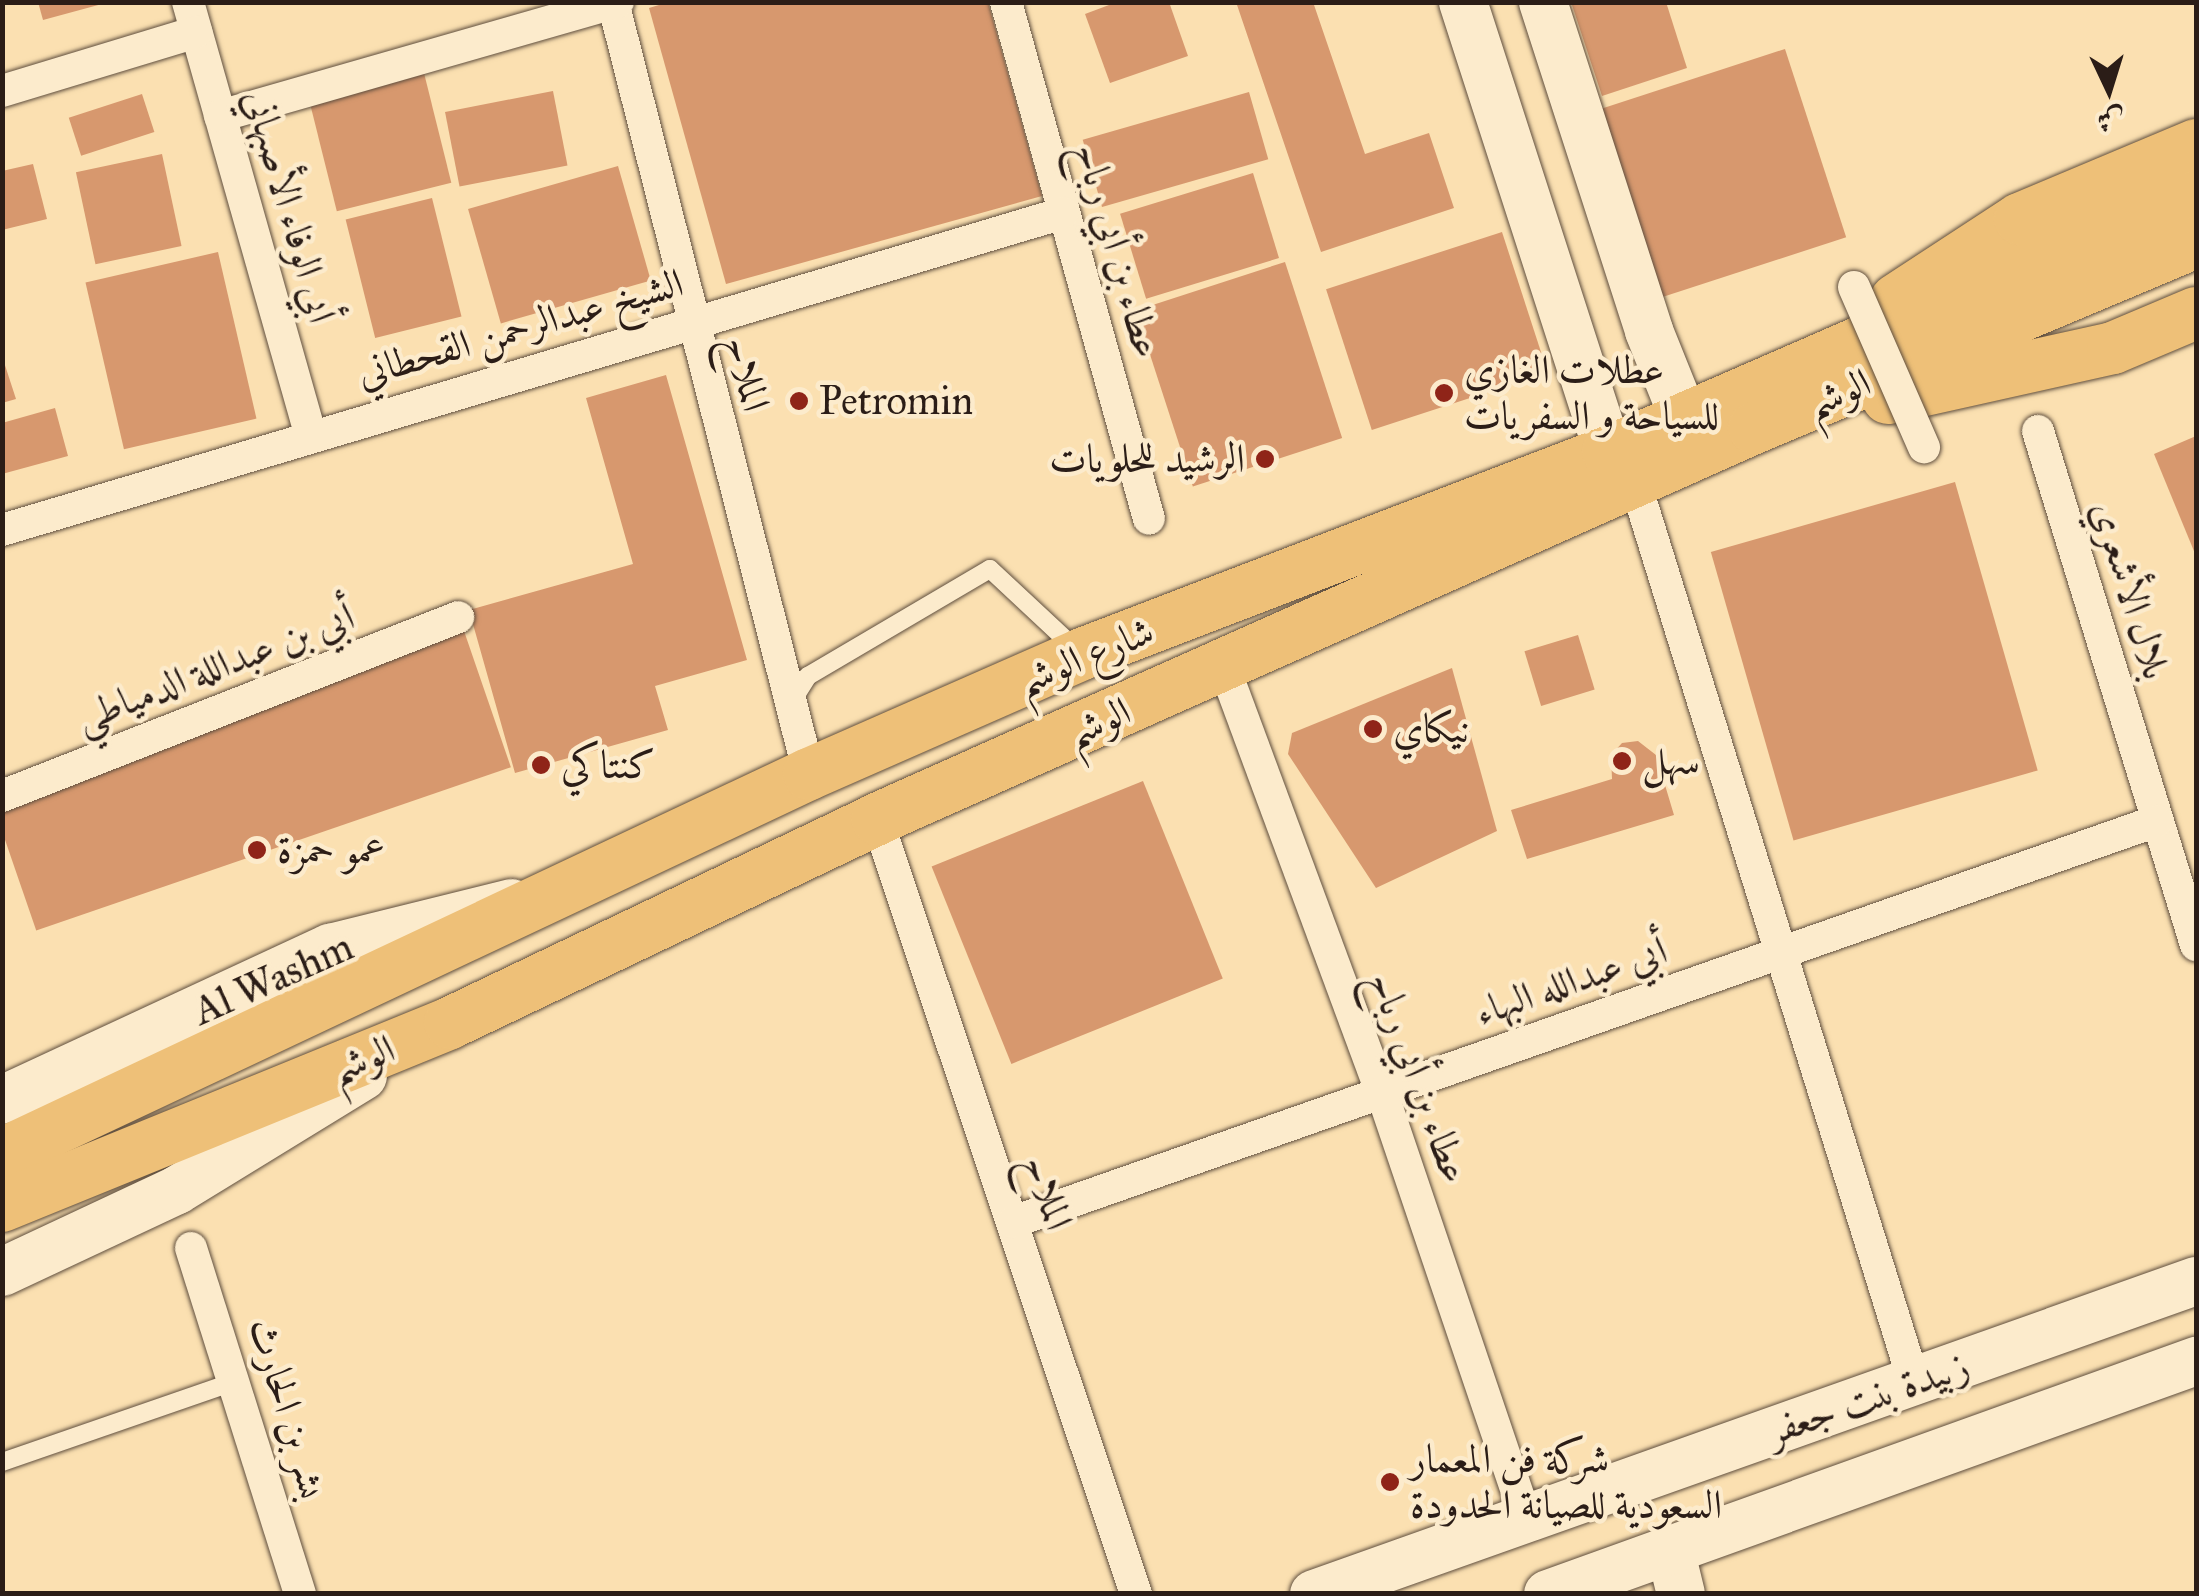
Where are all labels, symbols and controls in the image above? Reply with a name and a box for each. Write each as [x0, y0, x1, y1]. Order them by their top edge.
north arrow [2059, 40, 2159, 140]
street label: أبي الوفاء الأصبهاني [234, 84, 346, 328]
text: ش [2096, 102, 2126, 139]
street label: عطاء بن أبي رباح [1064, 136, 1172, 364]
street label: الشيخ عبدالرحمن القحطاني [351, 258, 689, 398]
street label: الملاح [714, 330, 780, 416]
place label: عطلات الغازي للسياحة و السفريات [1464, 346, 1719, 440]
street label: الوشم [1798, 358, 1878, 428]
place label: Petromin [819, 377, 973, 425]
marker: عطلات الغازي للسياحة و السفريات [1433, 382, 1455, 404]
marker: Petromin [788, 390, 810, 412]
place label: الرشيد للحلويات [1049, 435, 1245, 483]
marker: الرشيد للحلويات [1254, 448, 1276, 470]
street label: بلال الأشعري [2081, 495, 2181, 685]
street label: أبي بن عبداللة الدمياطي [69, 592, 361, 742]
street label: شارع الوشم [1009, 607, 1161, 705]
street label: الوشم [1058, 687, 1138, 757]
place label: نيكاي [1393, 705, 1470, 753]
marker: نيكاي [1362, 718, 1384, 740]
place label: سهل [1642, 737, 1700, 785]
place label: كنتاكي [561, 741, 655, 789]
marker: سهل [1611, 750, 1633, 772]
marker: كنتاكي [530, 754, 552, 776]
place label: عمو حمزة [277, 826, 385, 874]
marker: عمو حمزة [246, 839, 268, 861]
street label: Al Washm [186, 923, 360, 1035]
street label: أبي عبدالله البهاء [1469, 926, 1673, 1036]
street label: عطاء بن أبي رباح [1358, 964, 1480, 1190]
street label: الوشم [322, 1024, 402, 1094]
street label: الملاح [1013, 1148, 1083, 1236]
street label: بشر بن الحارث [238, 1312, 338, 1504]
street label: زبيدة بنت جعفر [1761, 1341, 1975, 1455]
place label: شركة فن المعمار السعودية للصيانة الحدودة [1410, 1435, 1722, 1529]
marker: شركة فن المعمار السعودية للصيانة الحدودة [1379, 1471, 1401, 1493]

